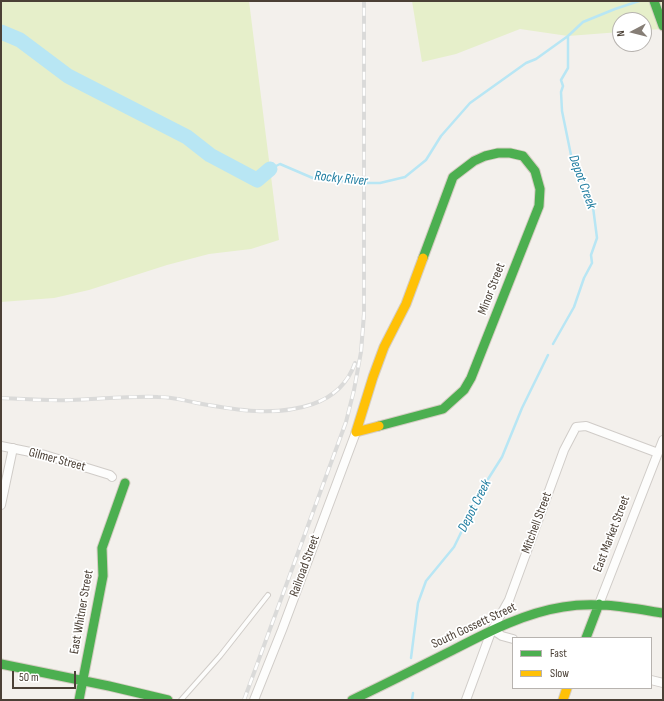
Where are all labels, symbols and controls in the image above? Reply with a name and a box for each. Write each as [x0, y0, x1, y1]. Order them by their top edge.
north arrow [612, 12, 652, 52]
text: N [614, 30, 627, 37]
water label: Depot Creek [564, 153, 600, 211]
water label: Rocky River [314, 168, 368, 190]
street label: Minor Street [475, 261, 509, 317]
street label: Gilmer Street [27, 445, 87, 475]
water label: Depot Creek [455, 477, 495, 535]
street label: Mitchell Street [519, 490, 555, 556]
street label: East Market Street [590, 494, 634, 574]
street label: Railroad Street [287, 533, 323, 599]
street label: East Whitner Street [67, 569, 97, 655]
street label: South Gossett Street [429, 600, 519, 652]
legend [512, 637, 652, 689]
text: Fast [550, 646, 567, 661]
scale bar [14, 663, 78, 689]
text: Slow [550, 666, 569, 681]
text: 50 m [19, 670, 39, 685]

